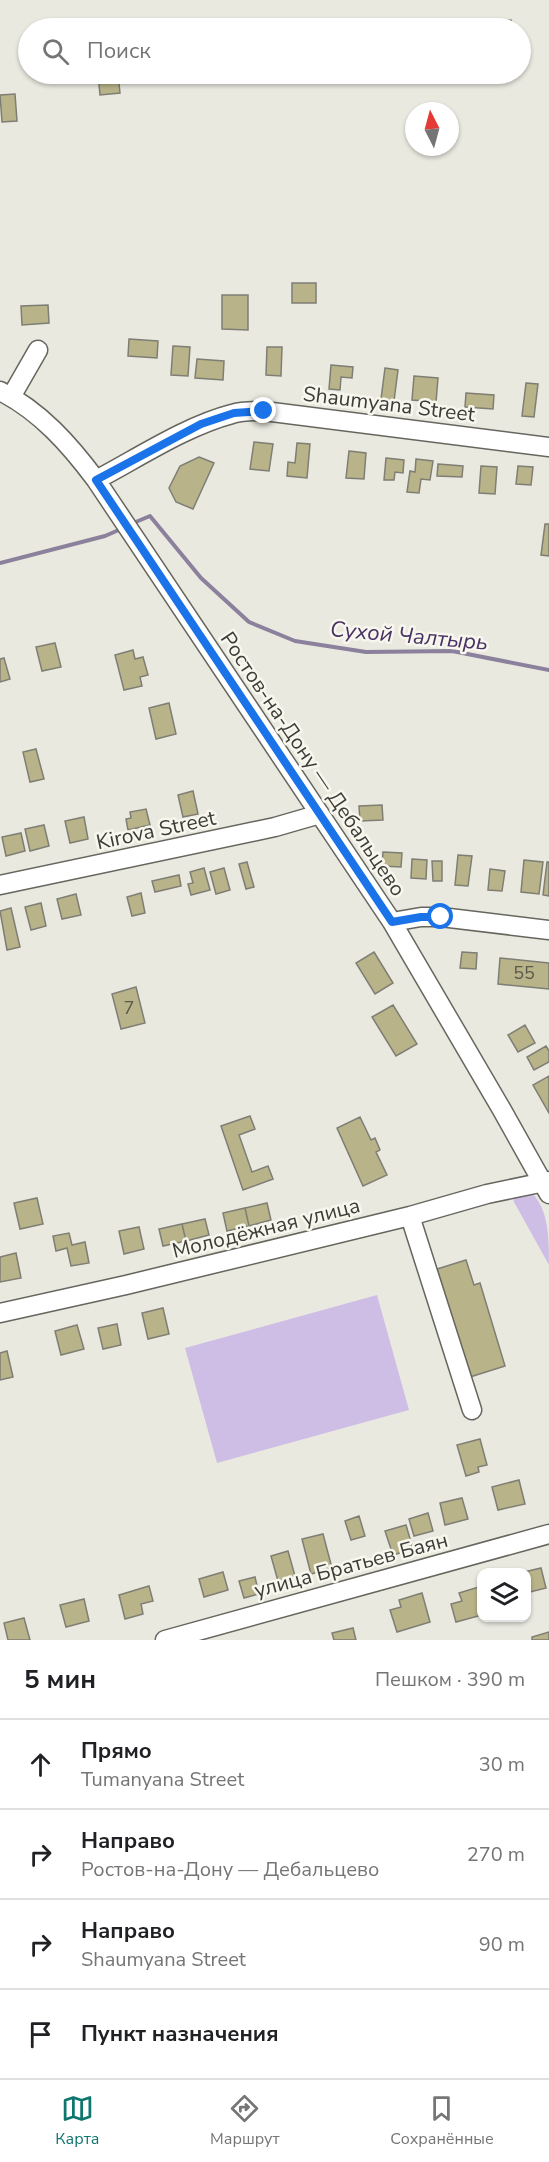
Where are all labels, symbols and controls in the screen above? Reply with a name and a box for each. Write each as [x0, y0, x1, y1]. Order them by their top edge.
search box [18, 18, 531, 84]
icon: search [39, 35, 72, 68]
text: Поиск [87, 36, 151, 66]
north arrow [405, 102, 459, 156]
street label: Shaumyana Street [301, 380, 477, 429]
route end [250, 397, 276, 423]
water label: Сухой Чалтырь [329, 614, 489, 658]
street label: Ростов-на-Дону — Дебальцево [214, 626, 412, 902]
street label: Kirova Street [94, 804, 219, 856]
route start [427, 903, 453, 929]
house number: 55 [513, 961, 535, 985]
house number: 7 [124, 996, 134, 1020]
street label: Молодёжная улица [169, 1191, 363, 1265]
street label: улица Братьев Баян [251, 1526, 451, 1604]
map controls [477, 1568, 531, 1622]
button: layers [477, 1568, 531, 1622]
text: 5 мин [24, 1662, 96, 1697]
text: Пешком · 390 m [375, 1666, 525, 1693]
text: Прямо [81, 1736, 152, 1766]
icon: ahead [24, 1748, 57, 1781]
text: 30 m [479, 1751, 525, 1778]
text: Tumanyana Street [81, 1766, 244, 1793]
text: Направо [81, 1826, 175, 1856]
icon: right [24, 1838, 57, 1871]
text: 270 m [467, 1841, 525, 1868]
text: Ростов-на-Дону — Дебальцево [81, 1856, 379, 1883]
text: Направо [81, 1916, 175, 1946]
icon: right [24, 1928, 57, 1961]
text: 90 m [479, 1931, 525, 1958]
text: Shaumyana Street [81, 1946, 246, 1973]
icon: arrive [24, 2018, 57, 2051]
text: Пункт назначения [81, 2019, 279, 2049]
tab: Карта [55, 2092, 99, 2150]
tab: Маршрут [210, 2092, 280, 2150]
tab: Сохранённые [390, 2092, 494, 2150]

